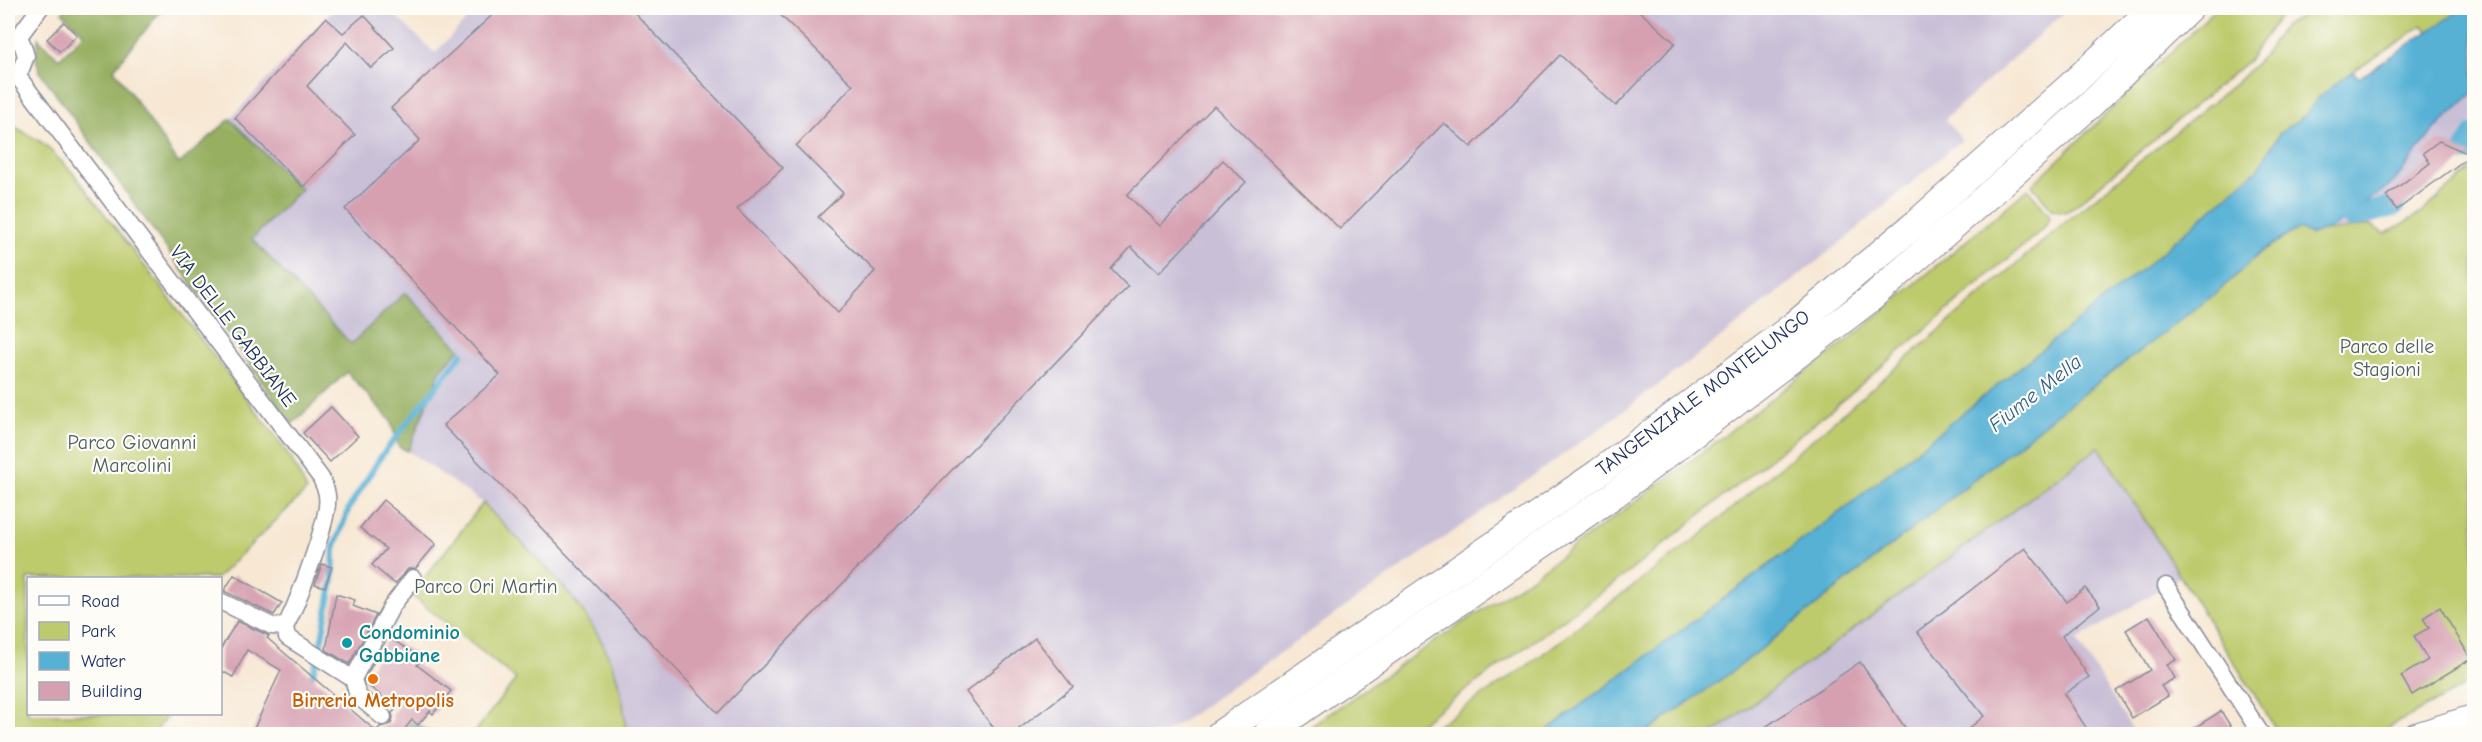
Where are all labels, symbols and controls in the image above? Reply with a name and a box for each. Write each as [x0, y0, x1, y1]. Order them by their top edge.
street label: VIA DELLE GABBIANE [165, 241, 301, 411]
street label: TANGENZIALE MONTELUNGO [1592, 305, 1814, 481]
park label: Parco delle Stagioni [2340, 335, 2434, 381]
water label: Fiume Mella [1984, 349, 2086, 437]
park label: Parco Giovanni Marcolini [67, 431, 197, 477]
park label: Parco Ori Martin [414, 575, 558, 598]
legend [27, 577, 222, 715]
text: Road [81, 591, 120, 612]
text: Park [81, 621, 116, 642]
place label: Condominio Gabbiane [359, 621, 460, 667]
marker: Condominio Gabbiane [340, 636, 354, 650]
text: Water [81, 651, 126, 672]
marker: Birreria Metropolis [366, 672, 380, 686]
text: Building [81, 681, 143, 702]
place label: Birreria Metropolis [292, 689, 454, 712]

